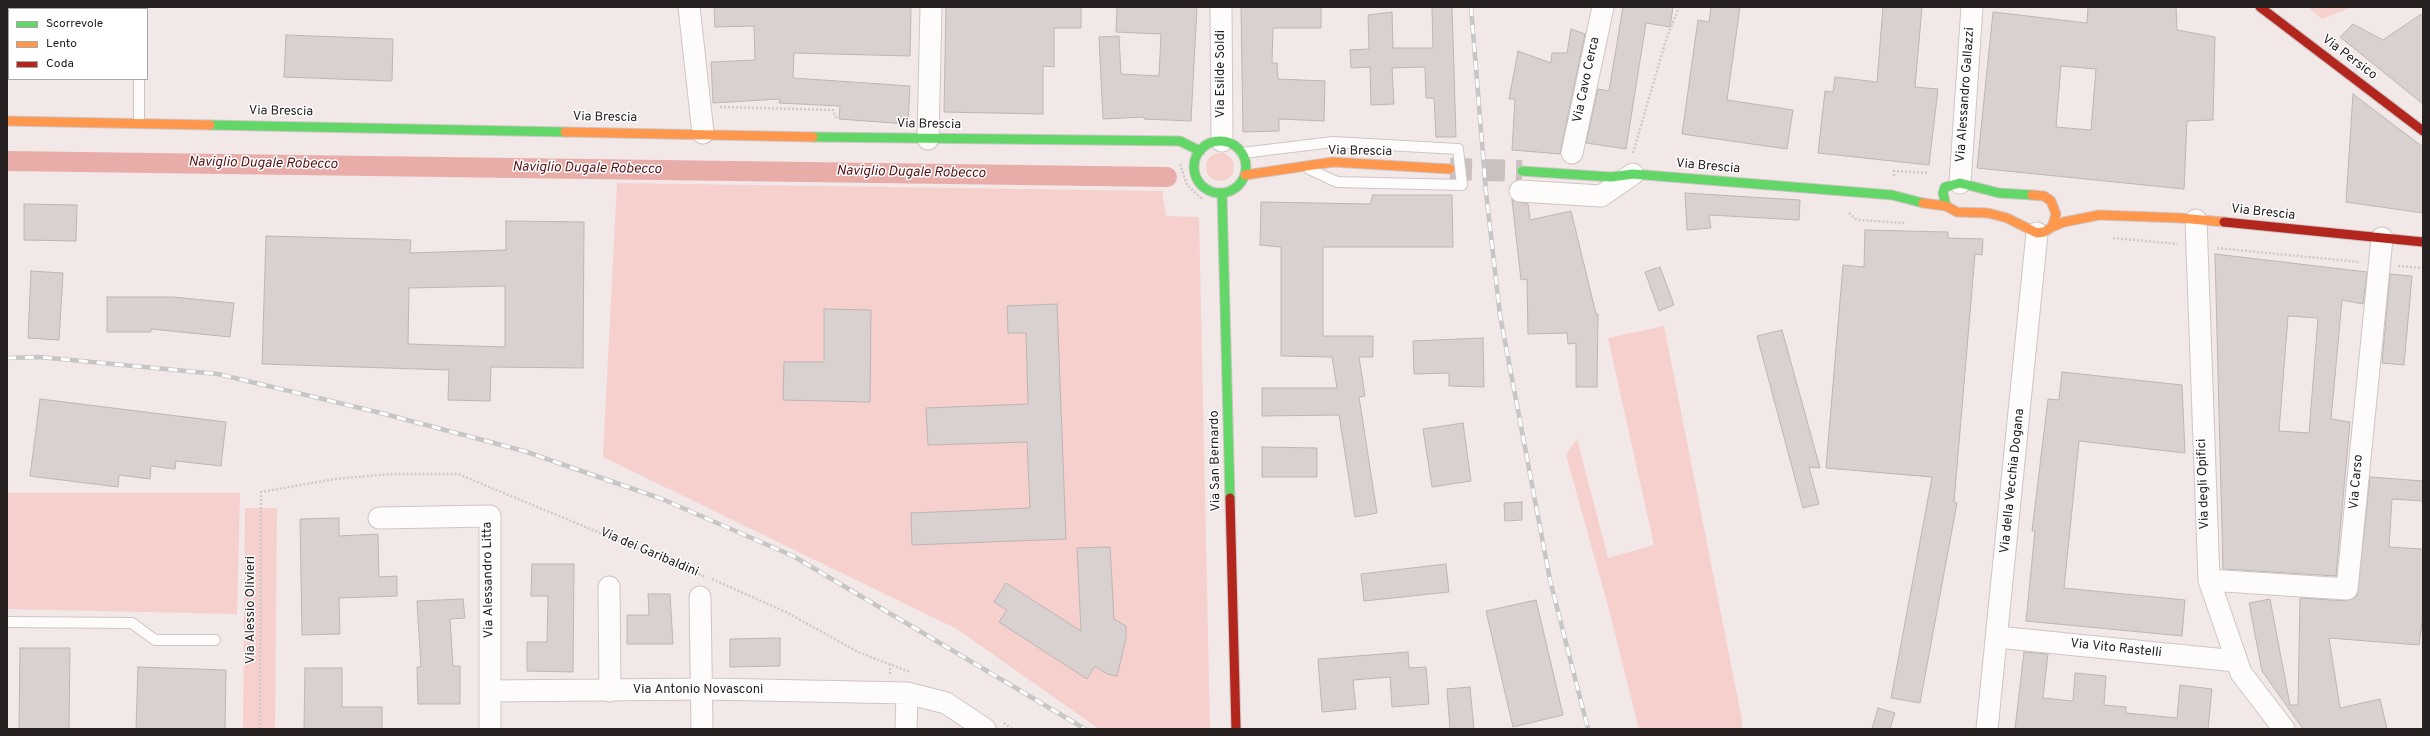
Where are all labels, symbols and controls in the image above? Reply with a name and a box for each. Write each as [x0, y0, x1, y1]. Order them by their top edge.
legend [8, 8, 148, 80]
text: Scorrevole [46, 16, 103, 32]
street label: Via Alessandro Gallazzi [1953, 27, 1979, 163]
street label: Via Esilde Soldi [1213, 30, 1229, 118]
street label: Via Persico [2318, 32, 2380, 84]
text: Lento [46, 36, 77, 52]
street label: Via Cavo Cerca [1570, 36, 1604, 124]
text: Coda [46, 56, 74, 72]
street label: Via Brescia [249, 104, 313, 120]
street label: Via Brescia [573, 110, 637, 126]
street label: Via Brescia [897, 117, 961, 133]
street label: Via Brescia [1328, 144, 1392, 160]
water label: Naviglio Dugale Robecco [188, 154, 338, 174]
street label: Via Brescia [1675, 156, 1741, 178]
water label: Naviglio Dugale Robecco [512, 159, 662, 179]
water label: Naviglio Dugale Robecco [836, 163, 986, 183]
street label: Via Brescia [2230, 202, 2296, 224]
street label: Via della Vecchia Dogana [1998, 408, 2028, 554]
street label: Via San Bernardo [1207, 410, 1225, 512]
street label: Via degli Opifici [2195, 438, 2213, 530]
street label: Via Carso [2347, 454, 2367, 510]
street label: Via Alessandro Litta [480, 522, 498, 638]
street label: Via dei Garibaldini [597, 525, 701, 581]
street label: Via Alessio Olivieri [243, 556, 259, 664]
street label: Via Vito Rastelli [2070, 636, 2162, 662]
street label: Via Antonio Novasconi [633, 682, 763, 698]

